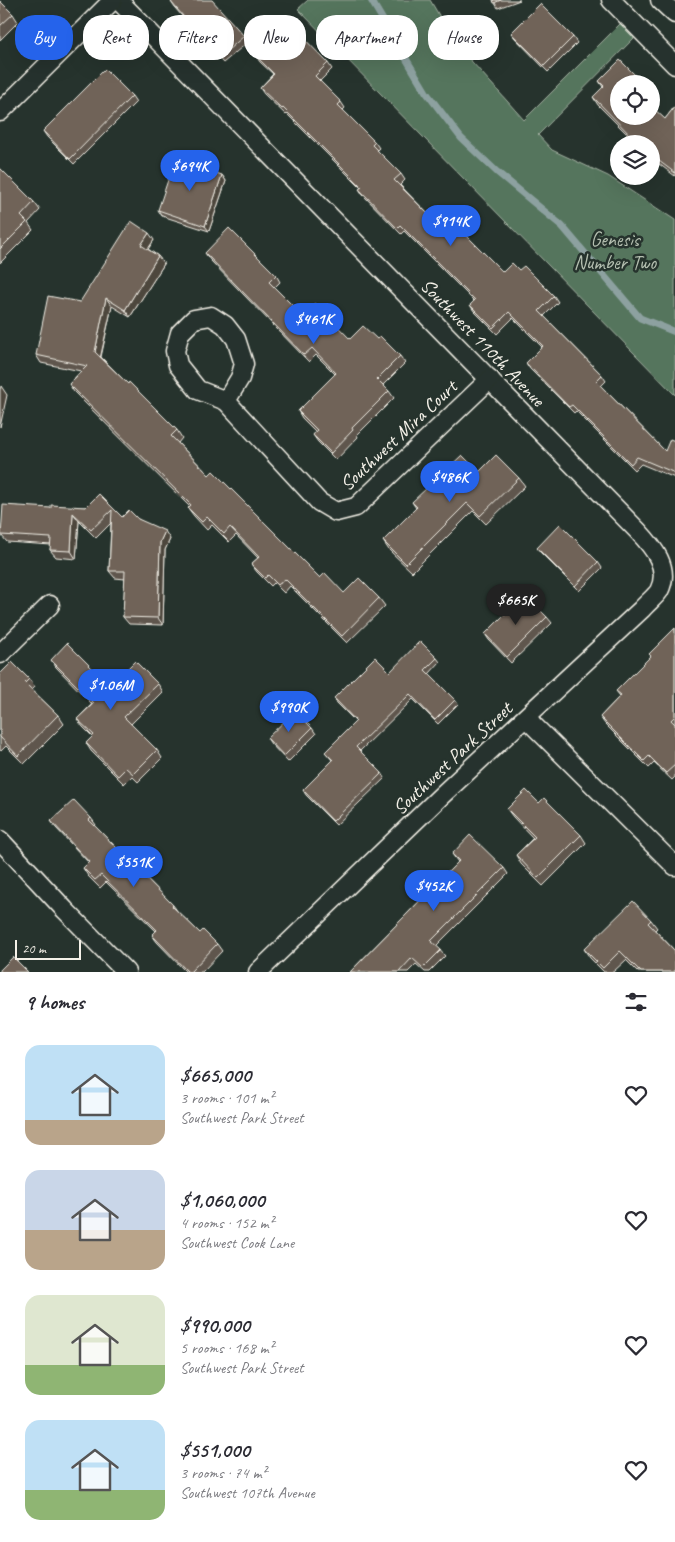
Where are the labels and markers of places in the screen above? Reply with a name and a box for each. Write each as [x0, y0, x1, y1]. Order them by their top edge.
pin: $694K [155, 150, 225, 192]
pin: $914K [416, 204, 486, 247]
pin: $461K [279, 302, 349, 345]
pin: $486K [415, 460, 485, 503]
pin: $665K [481, 584, 551, 626]
pin: $1.06M [70, 668, 152, 711]
pin: $990K [254, 690, 324, 733]
pin: $551K [99, 846, 169, 888]
pin: $452K [399, 870, 469, 912]

